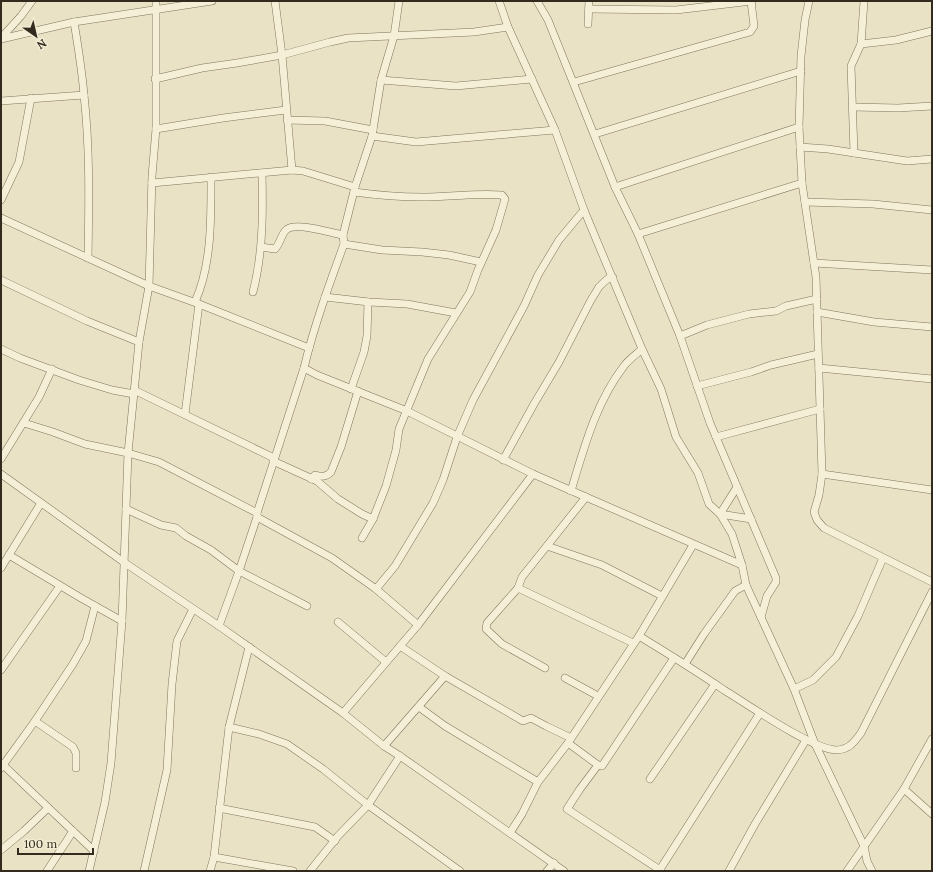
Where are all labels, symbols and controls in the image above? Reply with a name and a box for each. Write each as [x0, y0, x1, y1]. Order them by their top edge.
north arrow [16, 16, 56, 56]
text: N [34, 36, 49, 53]
scale bar [18, 830, 93, 856]
text: 100 m [24, 836, 57, 851]

